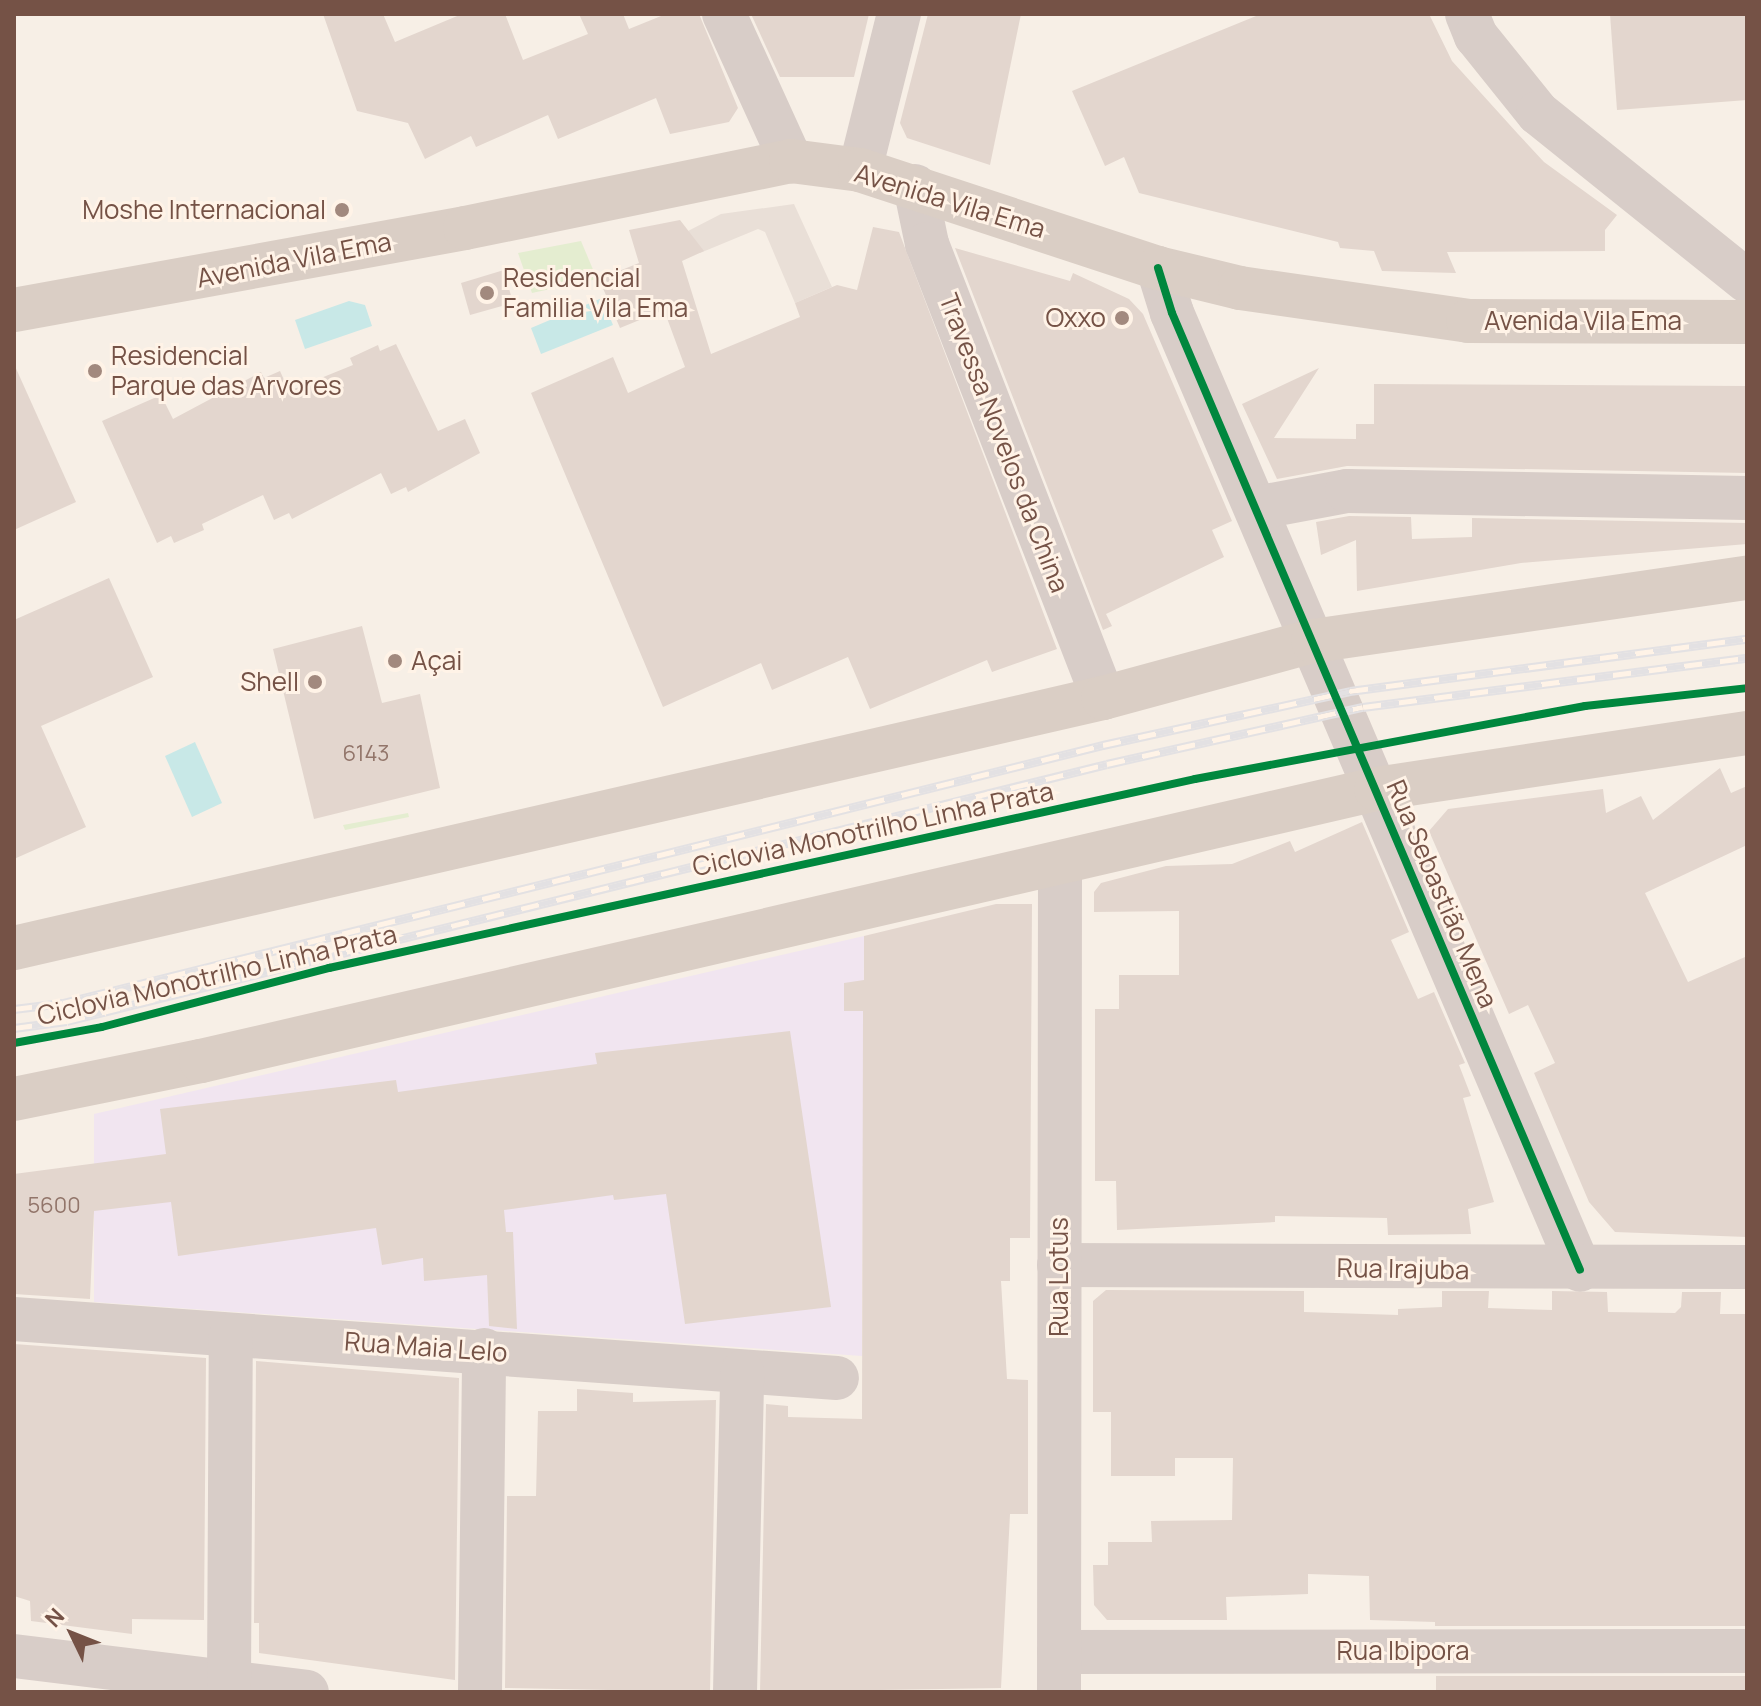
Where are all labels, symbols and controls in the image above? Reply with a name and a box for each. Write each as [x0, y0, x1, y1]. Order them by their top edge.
street label: Avenida Vila Ema [851, 157, 1049, 245]
place label: Moshe Internacional [82, 194, 326, 226]
marker: Moshe Internacional [333, 201, 351, 219]
street label: Avenida Vila Ema [194, 226, 394, 294]
place label: Residencial Familia Vila Ema [503, 262, 688, 324]
marker: Residencial Familia Vila Ema [478, 284, 496, 302]
street label: Travessa Novelos da China [933, 289, 1075, 597]
place label: Oxxo [1045, 302, 1106, 334]
street label: Avenida Vila Ema [1484, 305, 1682, 337]
marker: Oxxo [1113, 309, 1131, 327]
place label: Residencial Parque das Arvores [111, 340, 342, 402]
marker: Residencial Parque das Arvores [86, 362, 104, 380]
place label: Açai [411, 645, 462, 677]
marker: Açai [386, 652, 404, 670]
place label: Shell [240, 666, 299, 698]
marker: Shell [306, 673, 324, 691]
house number: 6143 [342, 741, 390, 767]
street label: Ciclovia Monotrilho Linha Prata [690, 775, 1056, 883]
street label: Rua Sebastião Mena [1380, 775, 1504, 1013]
street label: Ciclovia Monotrilho Linha Prata [34, 918, 400, 1032]
house number: 5600 [27, 1193, 81, 1219]
street label: Rua Lotus [1043, 1217, 1075, 1337]
street label: Rua Irajuba [1336, 1252, 1470, 1286]
street label: Rua Maia Lelo [343, 1326, 509, 1368]
north arrow [32, 1594, 112, 1674]
text: N [38, 1602, 71, 1634]
street label: Rua Ibipora [1336, 1635, 1470, 1667]

